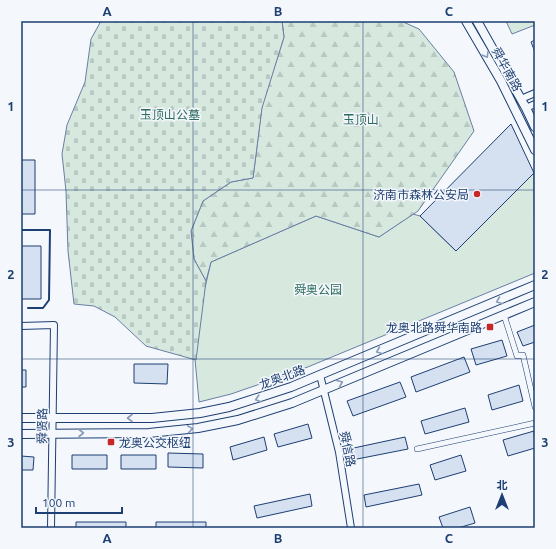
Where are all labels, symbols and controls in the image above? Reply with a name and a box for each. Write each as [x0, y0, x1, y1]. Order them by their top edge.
text: A [102, 4, 112, 18]
text: B [274, 4, 283, 18]
text: C [445, 4, 454, 18]
street label: 舜华南路 [490, 45, 524, 93]
one-way arrow [481, 51, 488, 58]
text: 1 [7, 99, 15, 113]
text: 1 [541, 99, 549, 113]
park label: 玉顶山公墓 [140, 108, 200, 121]
park label: 玉顶山 [343, 113, 379, 126]
place label: 济南市森林公安局 [373, 188, 469, 201]
marker: 济南市森林公安局 [472, 189, 482, 199]
text: 2 [7, 267, 15, 281]
text: 2 [541, 267, 549, 281]
park label: 舜奥公园 [294, 283, 342, 296]
one-way arrow [496, 296, 503, 304]
place label: 龙奥北路舜华南路 [386, 321, 482, 334]
marker: 龙奥北路舜华南路 [485, 322, 495, 332]
one-way arrow [376, 346, 383, 354]
street label: 龙奥北路 [257, 363, 307, 391]
one-way arrow [337, 379, 344, 387]
one-way arrow [255, 394, 262, 402]
street label: 舜贤路 [35, 408, 49, 444]
one-way arrow [127, 414, 133, 422]
one-way arrow [187, 425, 193, 434]
one-way arrow [78, 429, 84, 437]
street label: 舜信路 [338, 430, 358, 468]
text: 3 [7, 435, 15, 449]
text: 3 [541, 435, 549, 449]
place label: 龙奥公交枢纽 [119, 436, 191, 449]
marker: 龙奥公交枢纽 [106, 437, 116, 447]
north arrow [482, 475, 522, 515]
text: 北 [497, 479, 508, 491]
scale bar [36, 489, 122, 515]
text: 100 m [42, 496, 75, 509]
text: A [102, 531, 112, 545]
text: B [274, 531, 283, 545]
text: C [445, 531, 454, 545]

